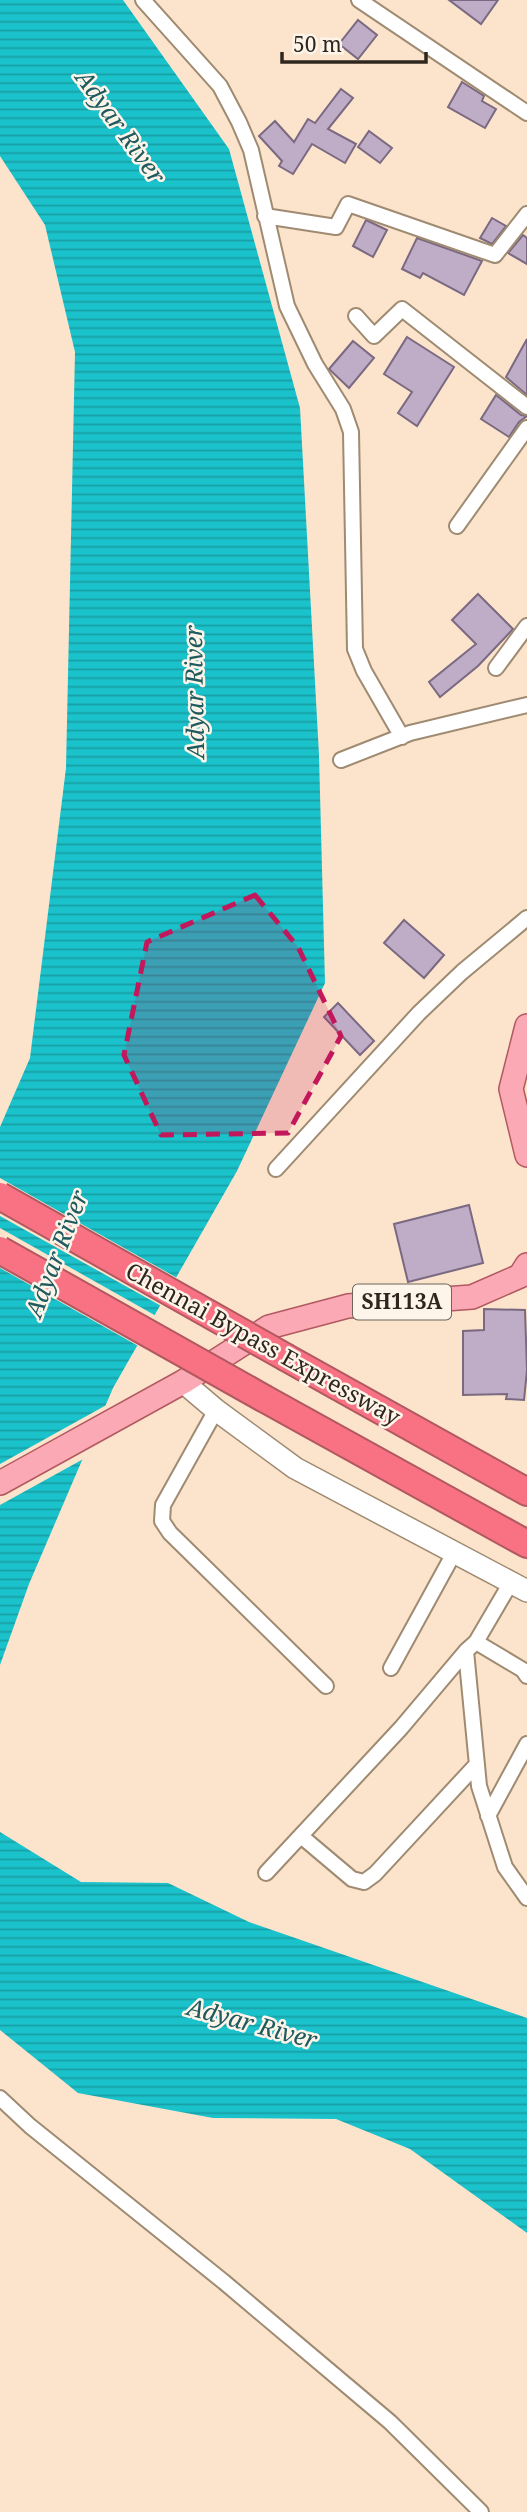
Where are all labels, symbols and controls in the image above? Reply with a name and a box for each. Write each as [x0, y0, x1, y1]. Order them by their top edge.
scale bar [282, 21, 426, 65]
text: 50 m [293, 30, 342, 58]
water label: Adyar River [67, 61, 174, 190]
water label: Adyar River [176, 624, 211, 761]
water label: Adyar River [16, 1184, 95, 1324]
street label: Chennai Bypass Expressway [120, 1254, 407, 1432]
road number: SH113A [353, 1284, 451, 1320]
water label: Adyar River [182, 1989, 322, 2056]

